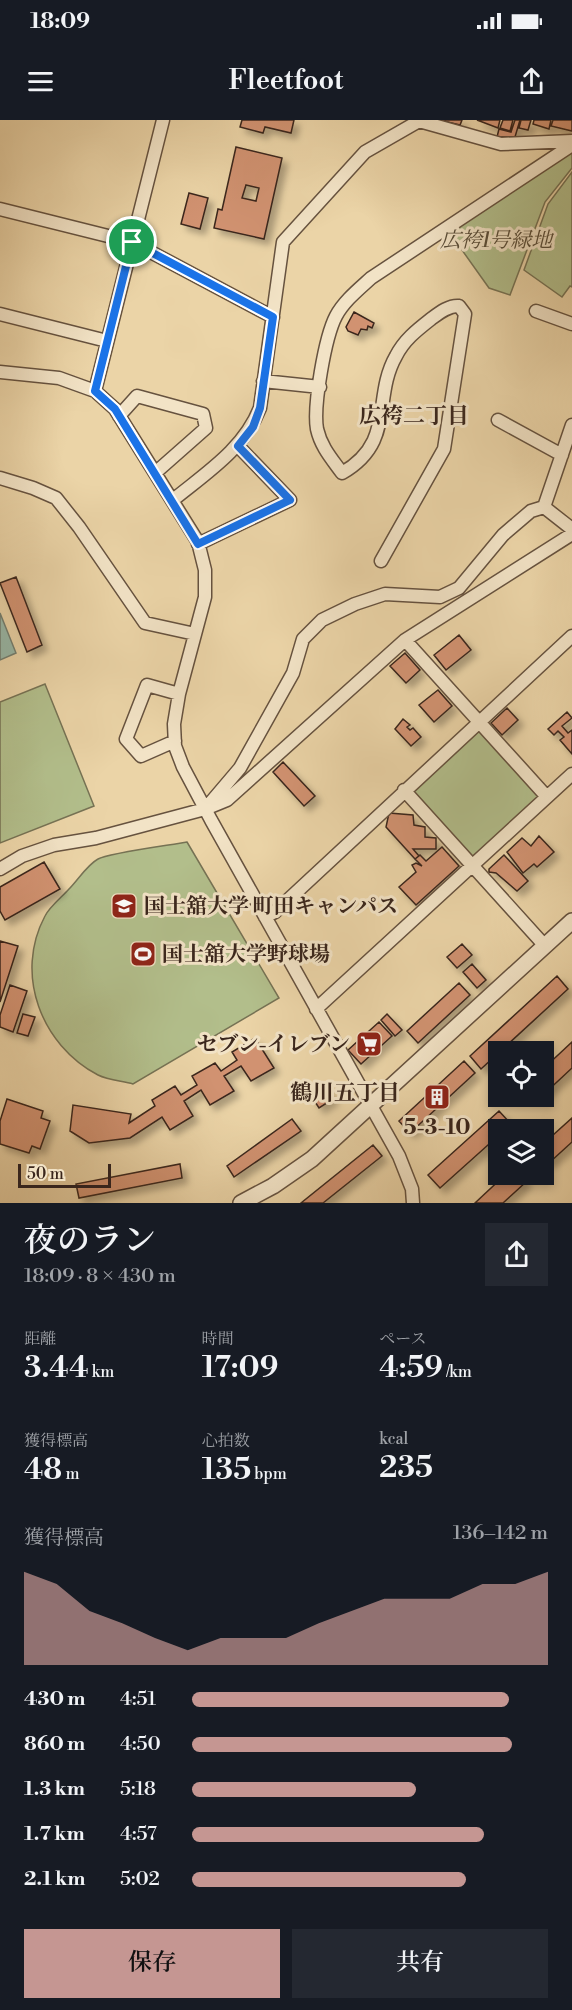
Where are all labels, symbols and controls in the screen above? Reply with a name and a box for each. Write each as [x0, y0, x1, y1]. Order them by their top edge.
text: 18:09 [30, 8, 90, 35]
text: Fleetfoot [229, 64, 343, 98]
icon: menu [24, 65, 57, 98]
icon: share [515, 65, 548, 98]
pin [106, 216, 157, 267]
icon: arrive [115, 225, 148, 258]
park label: 広袴1号緑地 [440, 228, 554, 254]
district label: 広袴二丁目 [359, 403, 469, 430]
school or university icon: 国士舘大学 町田キャンパス [109, 891, 139, 921]
place label: 国士舘大学 町田キャンパス [144, 894, 398, 920]
sports icon: 国士舘大学野球場 [128, 939, 158, 969]
place label: 国士舘大学野球場 [162, 942, 330, 968]
supermarket icon: セブン-イレブン [354, 1029, 384, 1059]
place label: セブン-イレブン [196, 1032, 350, 1058]
map controls [488, 1041, 554, 1185]
button: locate [488, 1041, 554, 1107]
district label: 鶴川五丁目 [290, 1080, 400, 1107]
building icon: 5-3-10 [422, 1082, 452, 1112]
place label: 5-3-10 [404, 1115, 470, 1141]
button: layers [488, 1119, 554, 1185]
scale bar [18, 1161, 111, 1188]
text: 50 m [27, 1164, 64, 1184]
text: 夜のラン [24, 1221, 156, 1262]
button: share [485, 1223, 548, 1286]
text: 18:09 · 8 × 430 m [24, 1264, 176, 1289]
text: 距離 [24, 1329, 56, 1349]
text: 時間 [202, 1329, 234, 1349]
text: ペース [379, 1329, 427, 1349]
text: 3.44 [24, 1349, 89, 1387]
text: 17:09 [202, 1349, 278, 1387]
text: 4:59 [379, 1349, 443, 1387]
text: km [89, 1362, 114, 1382]
text: /km [443, 1362, 472, 1382]
text: kcal [379, 1429, 408, 1449]
text: 獲得標高 [24, 1431, 88, 1451]
text: 心拍数 [202, 1431, 250, 1451]
text: 235 [379, 1449, 433, 1487]
text: 48 [24, 1451, 62, 1489]
text: 135 [202, 1451, 251, 1489]
text: m [62, 1464, 80, 1484]
text: bpm [251, 1464, 287, 1484]
text: 136–142 m [453, 1521, 548, 1546]
text: 獲得標高 [24, 1526, 104, 1551]
text: 430 m [24, 1687, 85, 1712]
text: 4:51 [120, 1687, 156, 1712]
text: 860 m [24, 1732, 85, 1757]
text: 4:50 [120, 1732, 161, 1757]
text: 1.3 km [24, 1777, 85, 1802]
text: 5:18 [120, 1777, 156, 1802]
text: 1.7 km [24, 1822, 85, 1847]
text: 4:57 [120, 1822, 157, 1847]
text: 2.1 km [24, 1867, 86, 1892]
text: 5:02 [120, 1867, 160, 1892]
button: 保存 [24, 1929, 280, 1998]
button: 共有 [292, 1929, 548, 1998]

